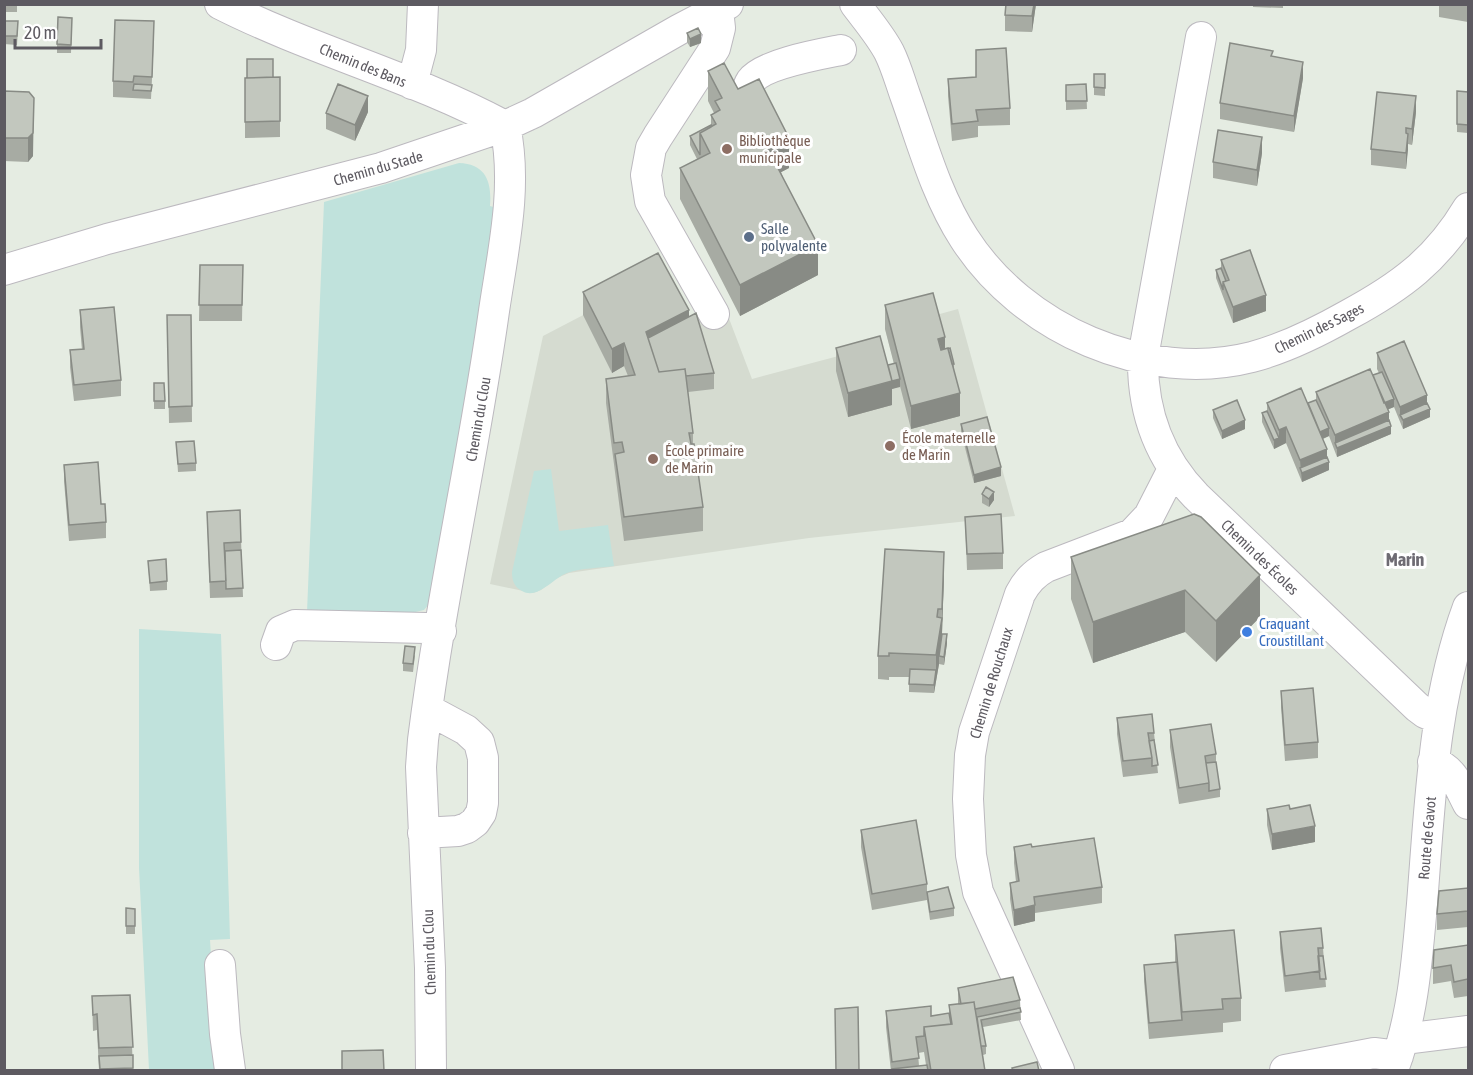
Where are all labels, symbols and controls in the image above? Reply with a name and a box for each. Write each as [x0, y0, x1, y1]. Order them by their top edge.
scale bar [15, 12, 100, 50]
text: 20 m [24, 22, 56, 43]
street label: Chemin des Bans [317, 40, 409, 90]
place label: Bibliothèque municipale [739, 132, 811, 166]
marker: Bibliothèque municipale [720, 142, 734, 156]
street label: Chemin du Stade [331, 147, 425, 189]
place label: Salle polyvalente [761, 220, 827, 254]
marker: Salle polyvalente [742, 230, 756, 244]
street label: Chemin des Sages [1272, 299, 1366, 357]
street label: Chemin du Clou [462, 375, 494, 463]
place label: École maternelle de Marin [902, 429, 996, 463]
marker: École maternelle de Marin [883, 439, 897, 453]
place label: École primaire de Marin [665, 442, 744, 476]
marker: École primaire de Marin [646, 452, 660, 466]
street label: Chemin des Écoles [1218, 516, 1302, 598]
district label: Marin [1386, 549, 1425, 570]
place label: Craquant Croustillant [1259, 615, 1324, 649]
street label: Chemin de Rouchaux [966, 625, 1016, 741]
marker: Craquant Croustillant [1240, 625, 1254, 639]
street label: Route de Gavot [1415, 796, 1439, 880]
street label: Chemin du Clou [419, 909, 439, 995]

